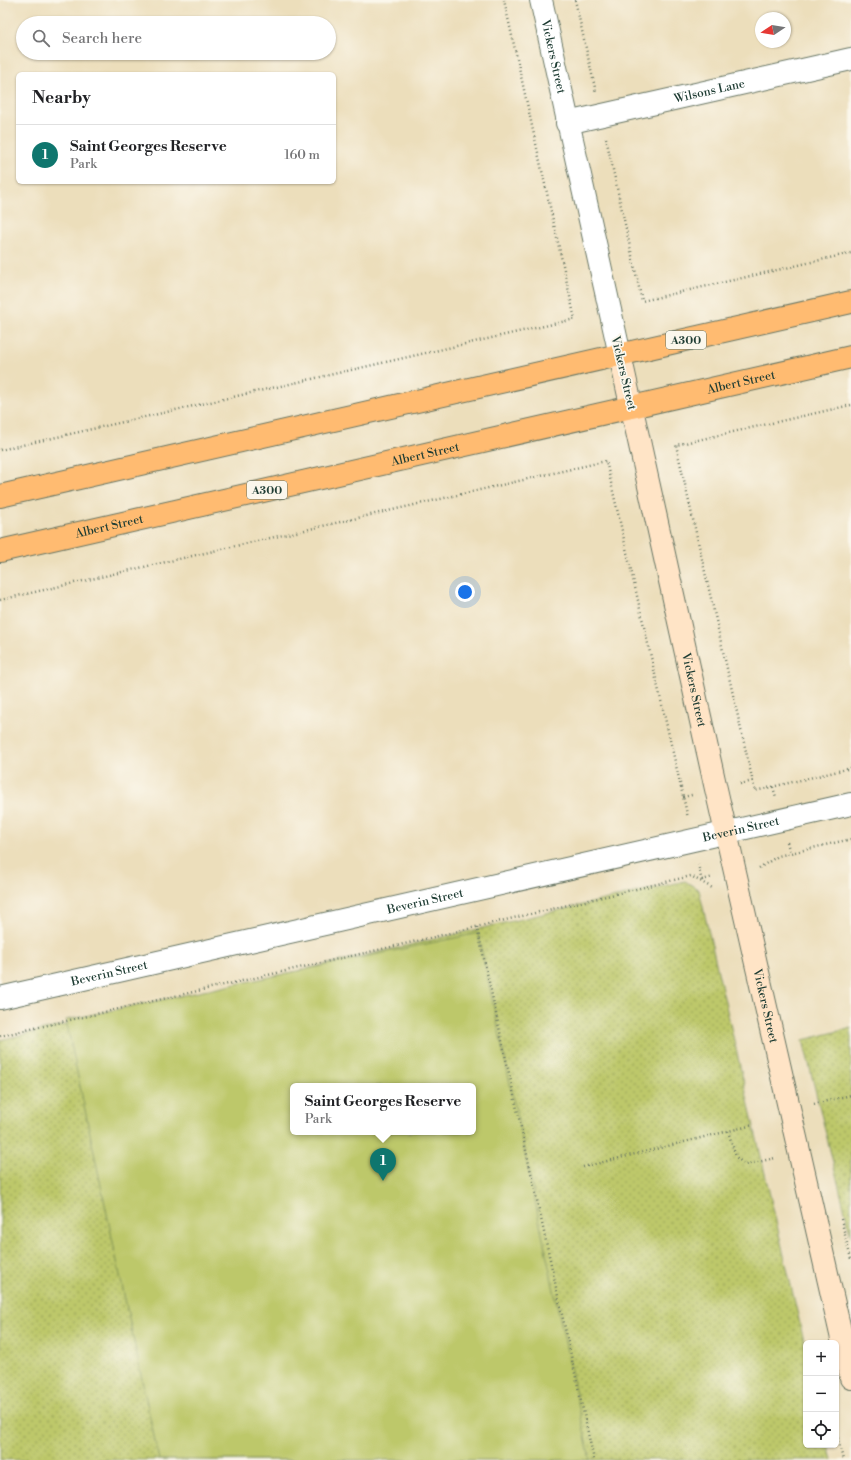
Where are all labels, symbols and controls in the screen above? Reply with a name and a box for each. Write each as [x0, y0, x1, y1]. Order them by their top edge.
north arrow [755, 12, 791, 48]
search box [16, 16, 336, 60]
street label: Vickers Street [537, 17, 569, 96]
icon: search [30, 27, 52, 49]
text: Search here [62, 29, 142, 48]
street label: Wilsons Lane [672, 76, 746, 107]
text: Nearby [32, 87, 91, 109]
text: Saint Georges Reserve [70, 137, 227, 156]
text: 1 [42, 147, 48, 163]
text: 160 m [284, 147, 320, 163]
text: Park [70, 156, 97, 172]
road number: A300 [666, 331, 706, 349]
street label: Vickers Street [607, 334, 639, 412]
street label: Albert Street [705, 367, 777, 398]
street label: Albert Street [389, 439, 462, 470]
road number: A300 [247, 481, 287, 499]
street label: Albert Street [73, 511, 146, 542]
your location [455, 582, 475, 602]
street label: Vickers Street [678, 650, 709, 729]
street label: Beverin Street [700, 813, 782, 846]
street label: Beverin Street [385, 885, 466, 918]
street label: Beverin Street [69, 957, 150, 990]
street label: Vickers Street [749, 966, 781, 1045]
popup [290, 1083, 476, 1135]
text: Saint Georges Reserve [305, 1092, 461, 1111]
text: Park [305, 1111, 332, 1127]
pin: 1 [370, 1148, 396, 1181]
map controls [803, 1340, 839, 1448]
button: + [803, 1340, 839, 1376]
button: − [803, 1376, 839, 1412]
button: locate [803, 1412, 839, 1448]

